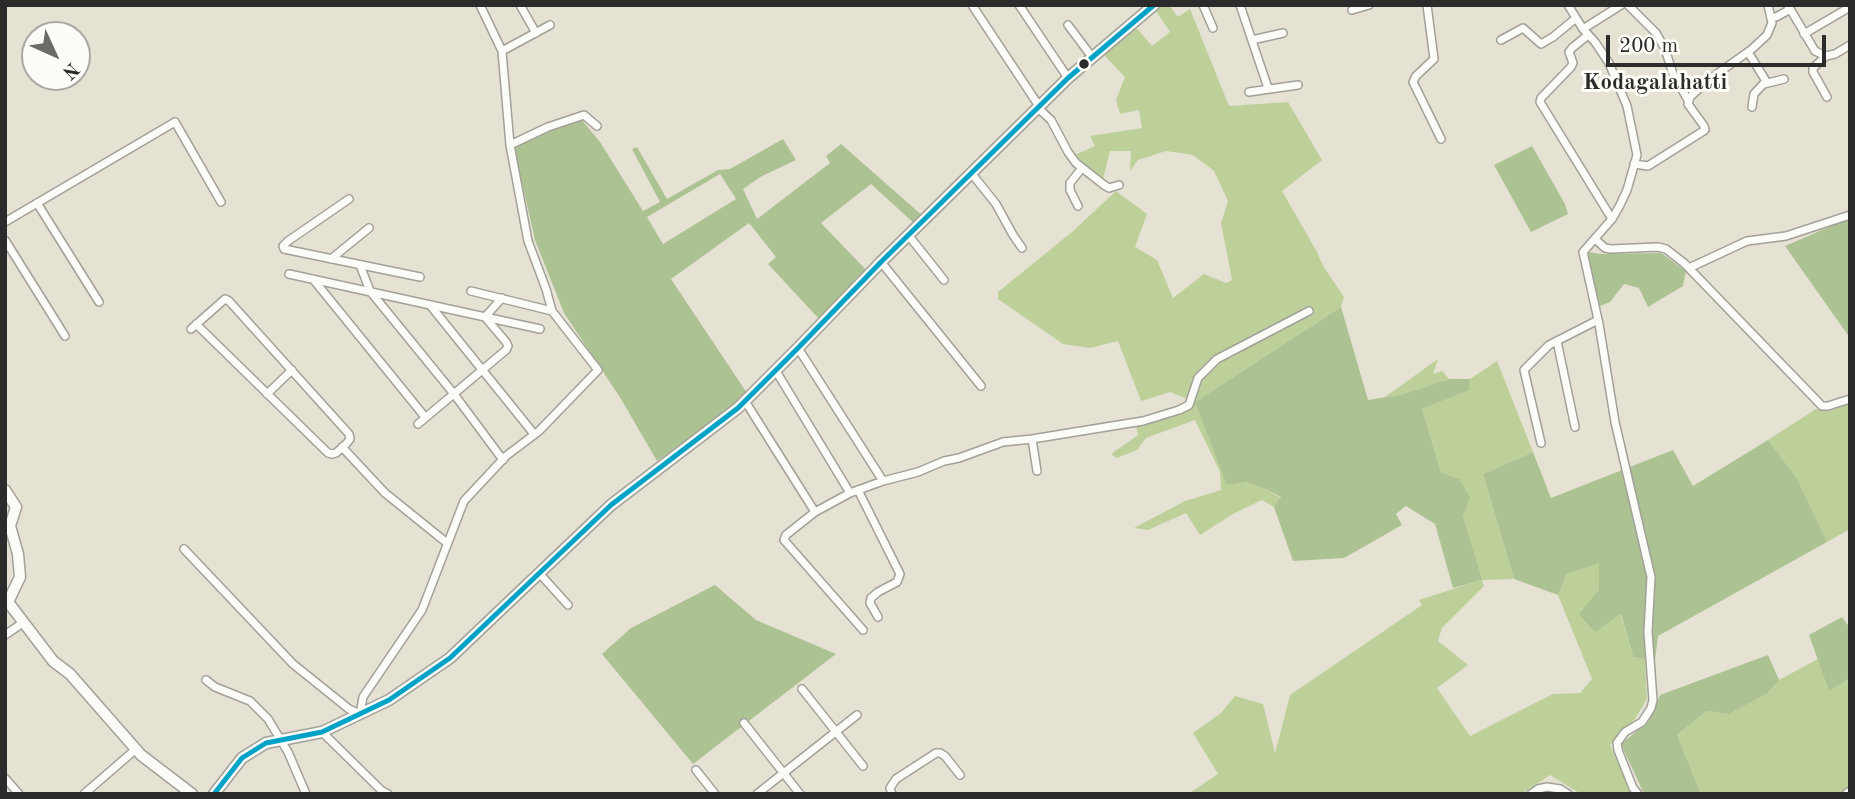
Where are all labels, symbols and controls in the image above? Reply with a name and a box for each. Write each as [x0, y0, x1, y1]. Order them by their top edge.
north arrow [21, 21, 91, 91]
scale bar [1610, 21, 1830, 65]
text: 200 m [1619, 36, 1678, 57]
unlabelled marker [1077, 57, 1091, 71]
text: N [58, 58, 82, 82]
district label: Kodagalahatti [1583, 69, 1727, 97]

